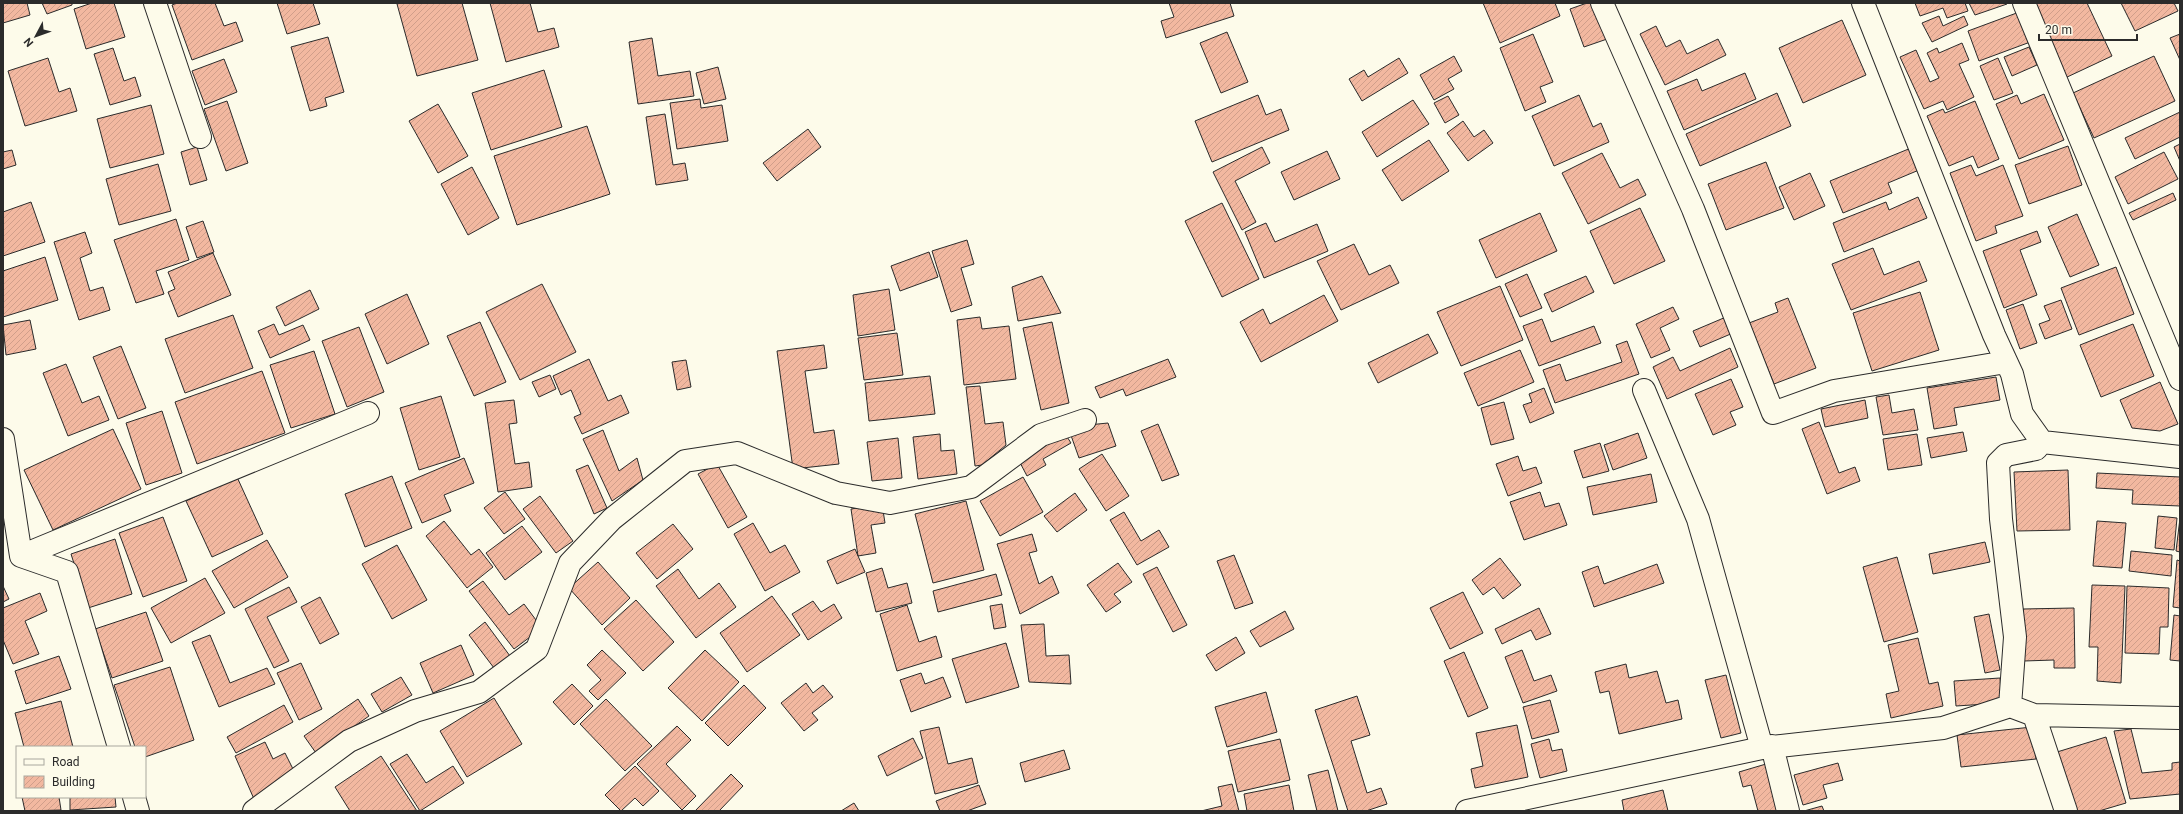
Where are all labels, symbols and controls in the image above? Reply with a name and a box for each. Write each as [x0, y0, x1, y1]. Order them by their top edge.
north arrow [16, 16, 56, 56]
scale bar [2039, 16, 2137, 42]
text: 20 m [2045, 23, 2072, 37]
text: N [21, 35, 36, 49]
legend [16, 746, 146, 798]
text: Road [52, 755, 80, 769]
text: Building [52, 775, 95, 789]

